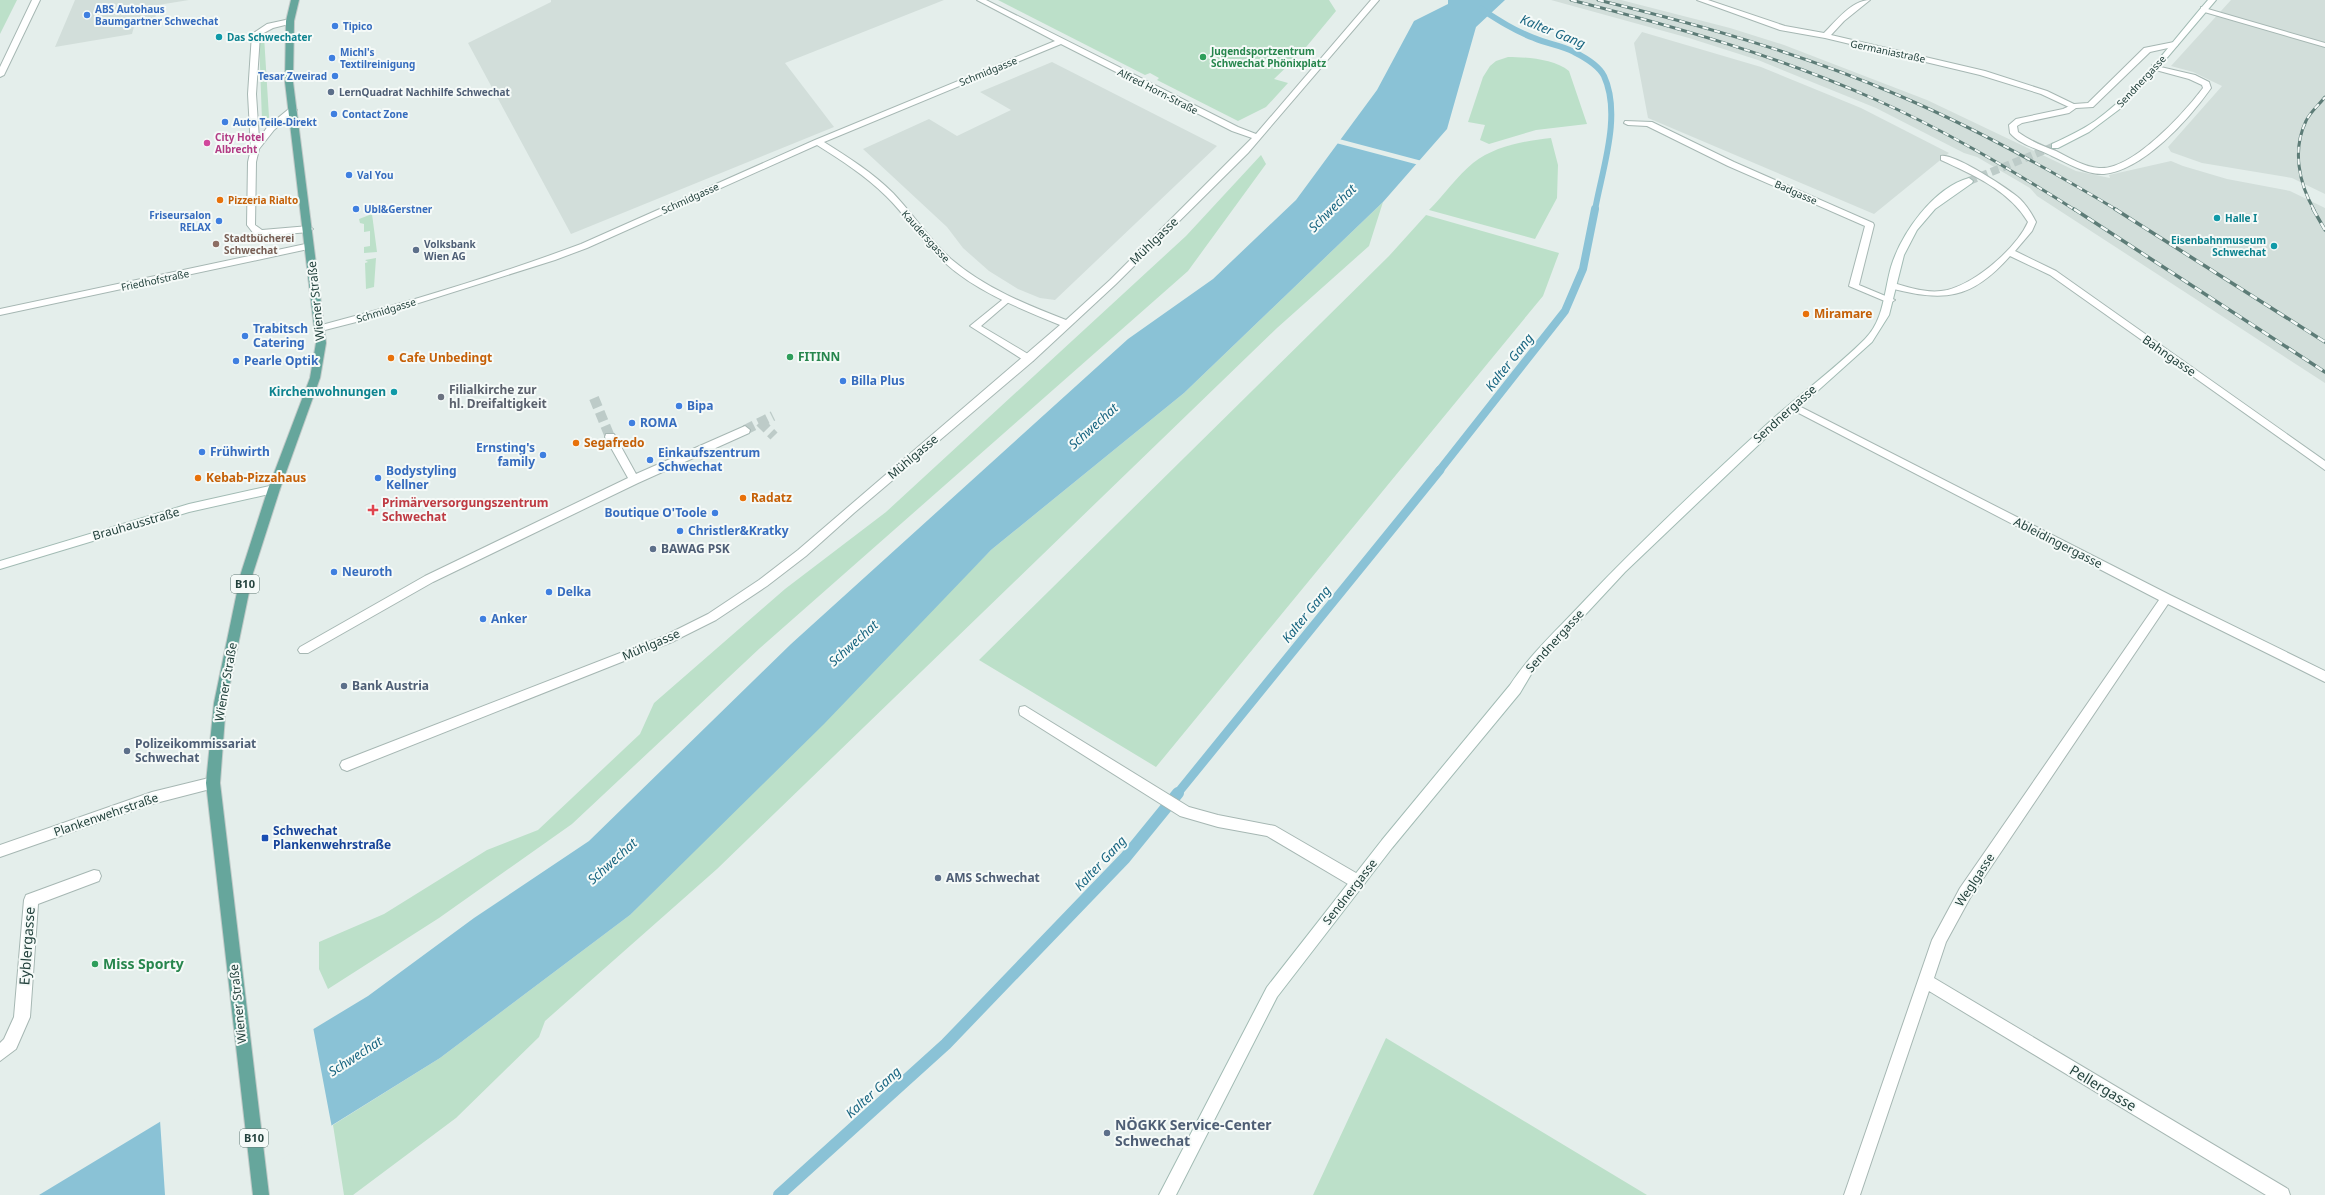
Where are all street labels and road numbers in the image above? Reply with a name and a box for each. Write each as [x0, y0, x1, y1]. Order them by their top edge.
street label: Germaniastraße [1849, 36, 1927, 66]
street label: Sendnergasse [2113, 52, 2169, 110]
street label: Schmidgasse [957, 53, 1019, 89]
street label: Alfred Horn-Straße [1115, 65, 1201, 117]
street label: Badgasse [1772, 176, 1820, 208]
street label: Schmidgasse [659, 179, 721, 217]
street label: Kaudersgasse [899, 207, 953, 265]
street label: Mühlgasse [1126, 213, 1182, 268]
street label: Wiener Straße [303, 260, 328, 342]
street label: Friedhofstraße [120, 266, 191, 294]
street label: Schmidgasse [355, 294, 418, 326]
street label: Bahngasse [2139, 331, 2200, 380]
street label: Sendnergasse [1749, 381, 1820, 447]
street label: Mühlgasse [884, 430, 942, 483]
street label: Brauhausstraße [90, 503, 182, 544]
street label: Ableidingergasse [2011, 513, 2106, 572]
road number: B10 [231, 575, 259, 593]
street label: Sendnergasse [1522, 605, 1588, 676]
street label: Mühlgasse [619, 625, 682, 664]
street label: Wiener Straße [210, 641, 241, 723]
street label: Plankenwehrstraße [51, 789, 161, 840]
street label: Weglgasse [1951, 850, 1998, 910]
street label: Sendnergasse [1318, 855, 1381, 928]
street label: Eyblergasse [14, 906, 39, 986]
street label: Wiener Straße [225, 963, 250, 1045]
street label: Pellergasse [2066, 1060, 2140, 1115]
road number: B10 [240, 1129, 268, 1147]

